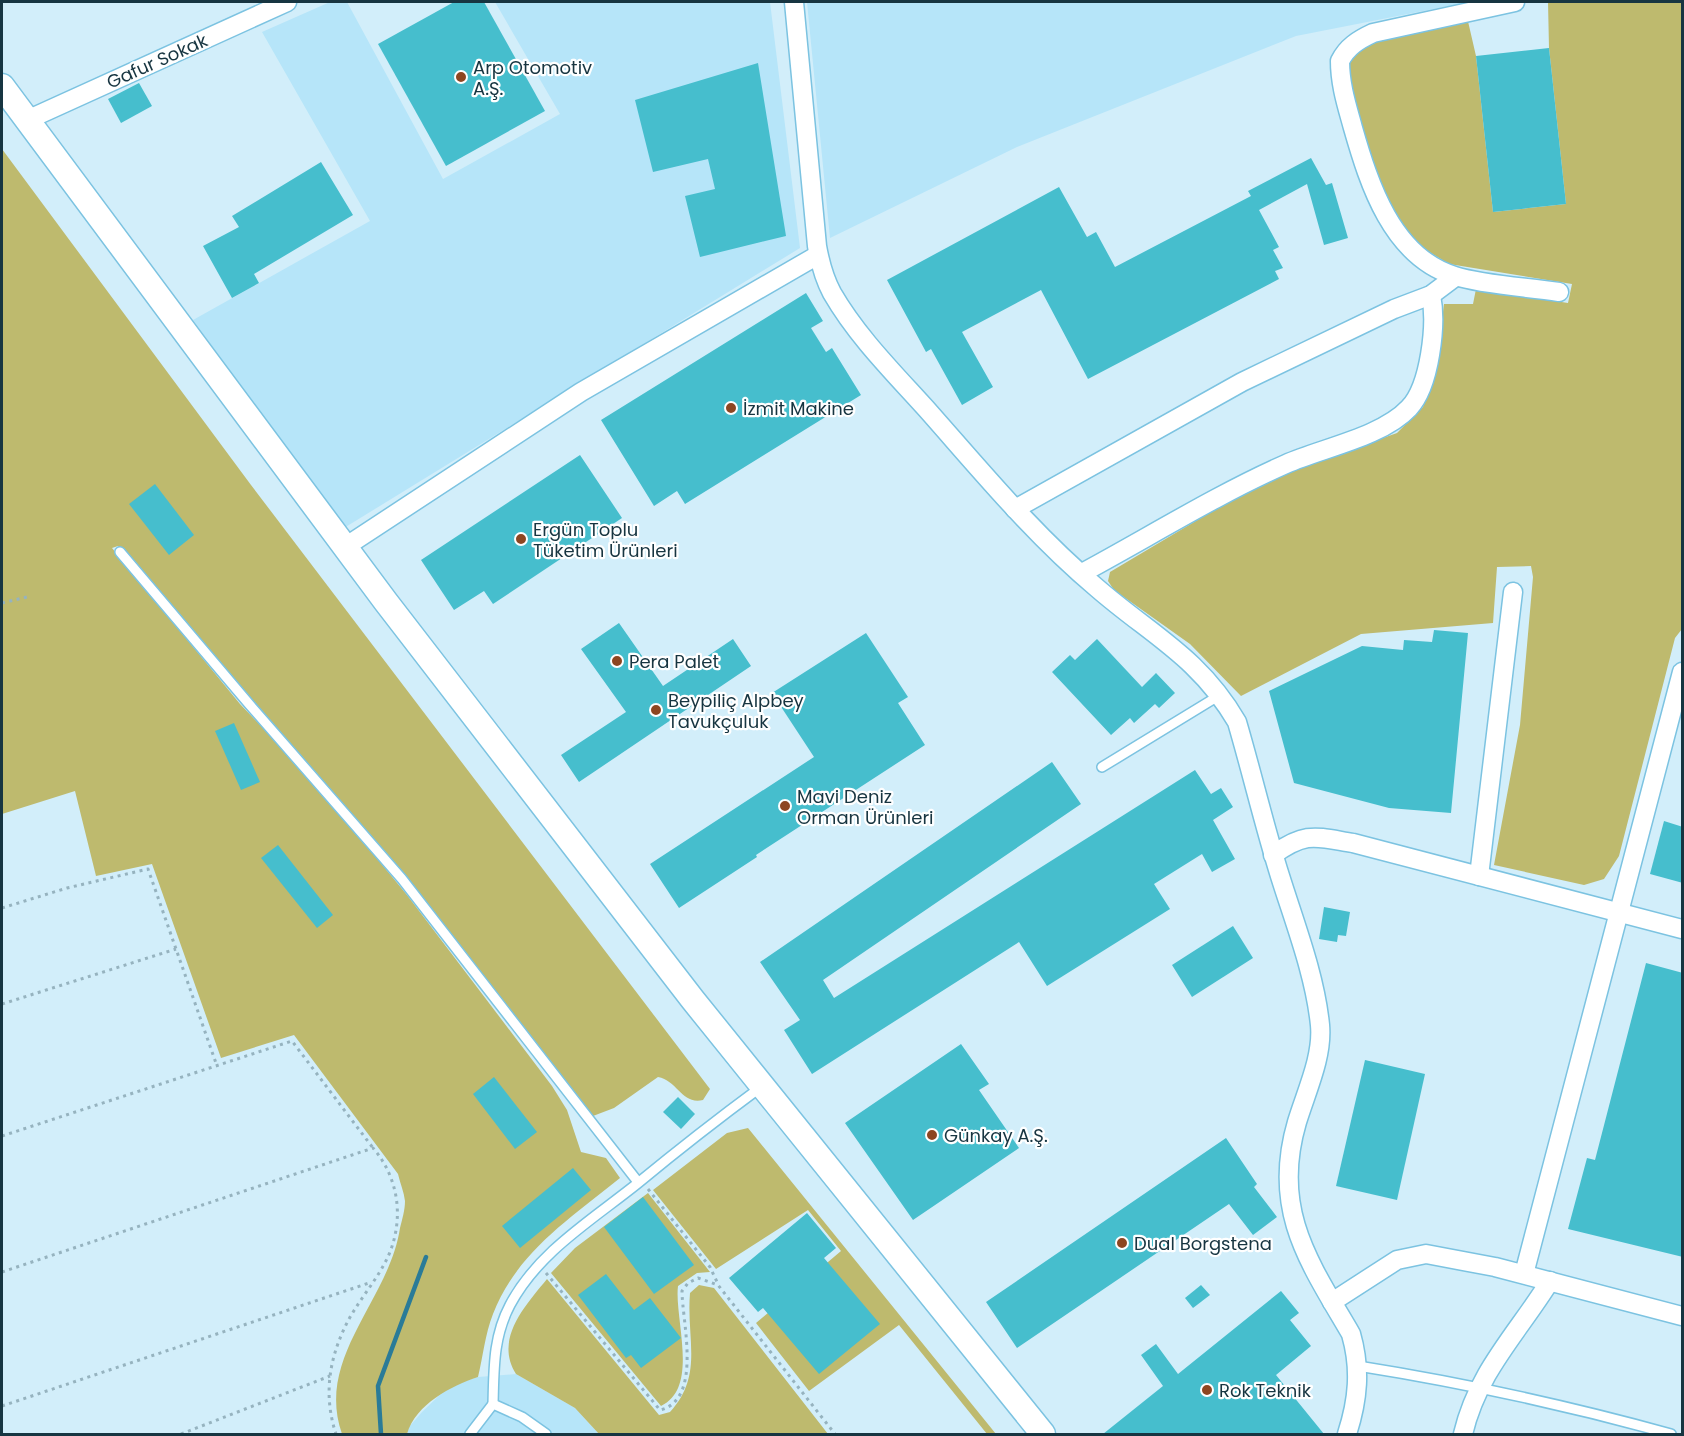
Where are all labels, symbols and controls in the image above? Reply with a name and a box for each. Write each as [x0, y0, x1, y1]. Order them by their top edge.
street label: Gafur Sokak [103, 27, 212, 94]
place label: Arp Otomotiv A.Ş. [473, 55, 592, 101]
marker: Arp Otomotiv A.Ş. [454, 70, 468, 84]
place label: İzmit Makine [743, 396, 854, 421]
marker: İzmit Makine [724, 401, 738, 415]
place label: Ergün Toplu Tüketim Ürünleri [533, 517, 678, 563]
marker: Ergün Toplu Tüketim Ürünleri [514, 532, 528, 546]
place label: Pera Palet [629, 649, 719, 674]
marker: Pera Palet [610, 654, 624, 668]
place label: Beypiliç Alpbey Tavukçuluk [668, 688, 804, 734]
marker: Beypiliç Alpbey Tavukçuluk [649, 703, 663, 717]
place label: Mavi Deniz Orman Ürünleri [797, 784, 934, 830]
marker: Mavi Deniz Orman Ürünleri [778, 799, 792, 813]
place label: Günkay A.Ş. [944, 1123, 1048, 1148]
marker: Günkay A.Ş. [925, 1128, 939, 1142]
place label: Dual Borgstena [1134, 1231, 1272, 1256]
marker: Dual Borgstena [1115, 1236, 1129, 1250]
place label: Rok Teknik [1219, 1378, 1312, 1403]
marker: Rok Teknik [1200, 1383, 1214, 1397]

